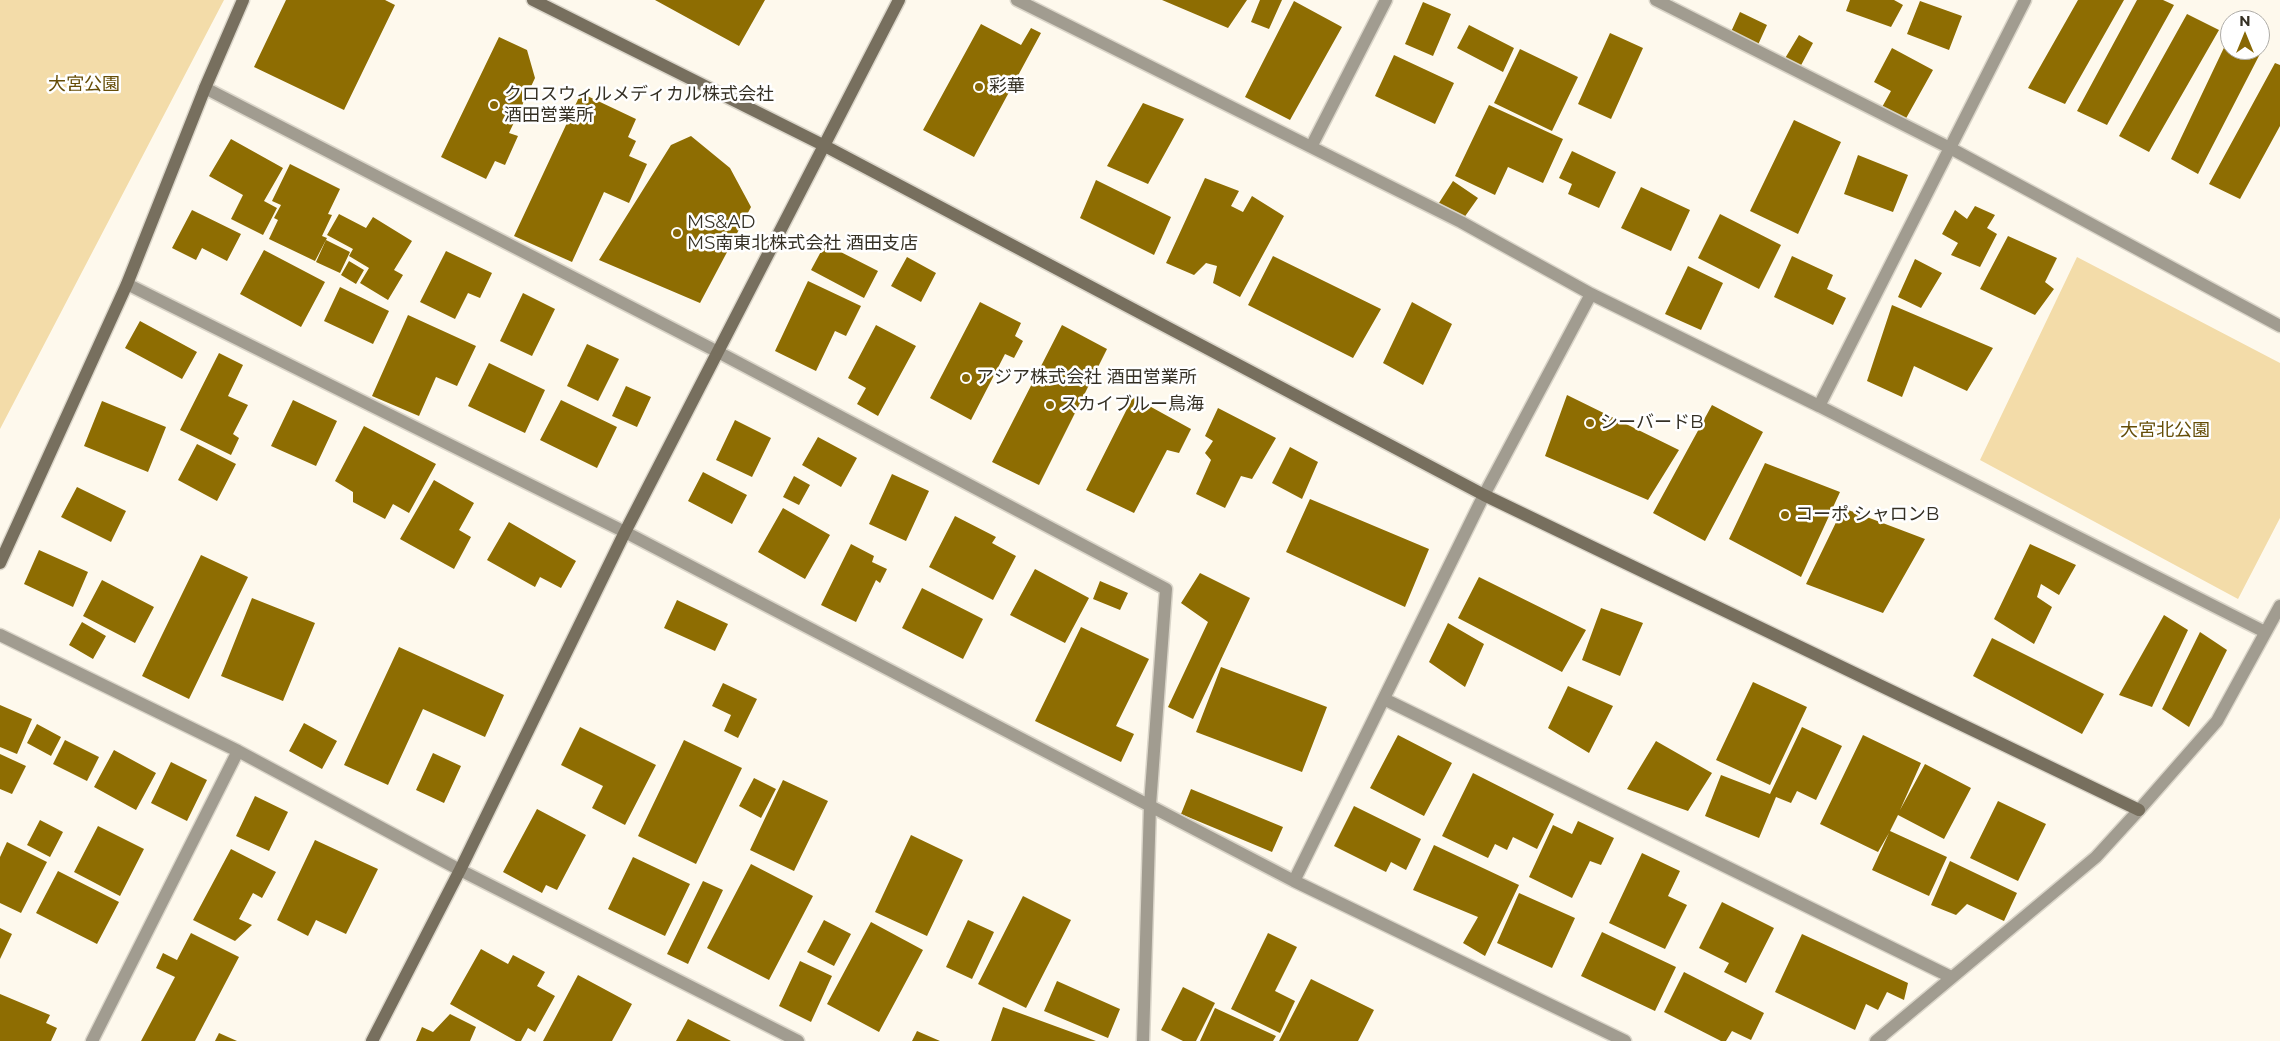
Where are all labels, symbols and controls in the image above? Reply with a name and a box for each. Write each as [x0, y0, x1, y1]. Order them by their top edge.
north arrow [2220, 10, 2270, 60]
text: N [2239, 12, 2251, 30]
park label: 大宮公園 [48, 74, 120, 96]
place label: 彩華 [989, 76, 1025, 98]
marker: 彩華 [973, 81, 985, 93]
place label: クロスウィルメディカル株式会社 酒田営業所 [504, 84, 774, 126]
marker: クロスウィルメディカル株式会社 酒田営業所 [488, 99, 500, 111]
place label: MS&AD MS南東北株式会社 酒田支店 [687, 212, 918, 254]
marker: MS&AD MS南東北株式会社 酒田支店 [671, 227, 683, 239]
place label: アジア株式会社 酒田営業所 [976, 367, 1197, 389]
marker: アジア株式会社 酒田営業所 [960, 372, 972, 384]
place label: スカイブルー鳥海 [1060, 394, 1204, 416]
marker: スカイブルー鳥海 [1044, 399, 1056, 411]
place label: シーバードB [1600, 412, 1704, 434]
marker: シーバードB [1584, 417, 1596, 429]
park label: 大宮北公園 [2120, 420, 2210, 442]
place label: コーポ シャロンB [1795, 504, 1939, 526]
marker: コーポ シャロンB [1779, 509, 1791, 521]

